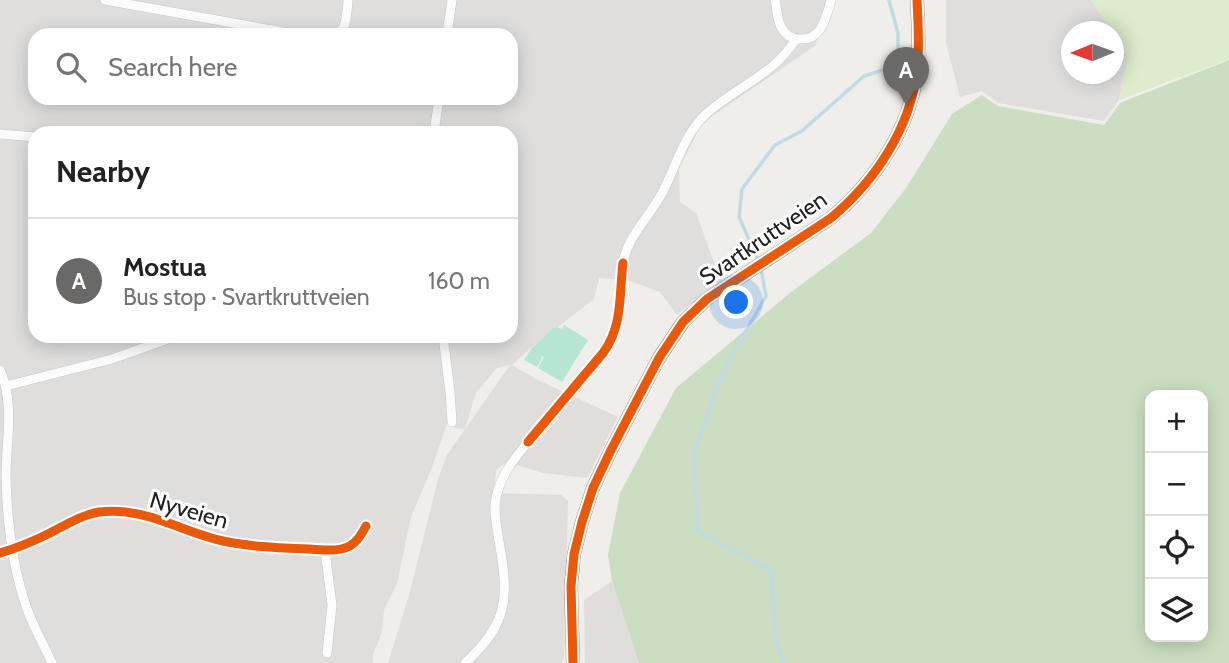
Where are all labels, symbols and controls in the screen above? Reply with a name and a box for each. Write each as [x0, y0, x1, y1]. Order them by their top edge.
north arrow [1061, 21, 1124, 84]
search box [28, 28, 518, 105]
pin: A [883, 47, 929, 105]
icon: search [52, 48, 90, 86]
text: Search here [108, 51, 237, 83]
text: Nearby [56, 153, 150, 190]
street label: Svartkruttveien [694, 185, 832, 291]
text: Mostua [123, 251, 206, 283]
text: A [72, 267, 86, 295]
text: 160 m [428, 267, 490, 295]
text: Bus stop · Svartkruttveien [123, 283, 370, 311]
your location [719, 285, 753, 319]
map controls [1145, 390, 1208, 642]
button: + [1145, 390, 1208, 453]
button: − [1145, 453, 1208, 516]
street label: Nyveien [147, 486, 231, 534]
button: locate [1145, 516, 1208, 579]
button: layers [1145, 579, 1208, 642]

